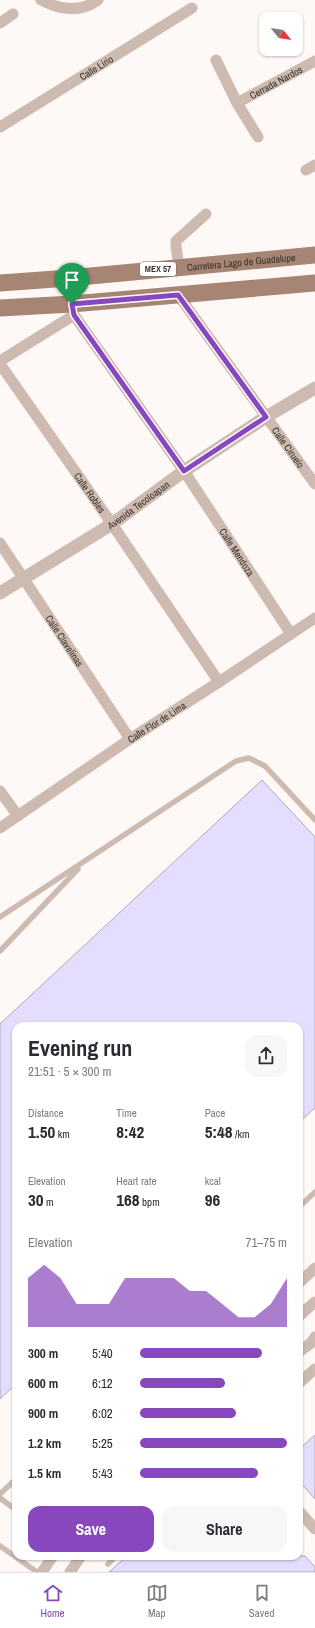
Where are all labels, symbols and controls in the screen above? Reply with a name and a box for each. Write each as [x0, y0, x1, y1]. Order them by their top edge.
north arrow [259, 12, 303, 56]
map controls [259, 12, 303, 56]
street label: Calle Lirio [77, 52, 116, 83]
street label: Cerrada Nardos [247, 63, 305, 102]
street label: Carretera Lago de Guadalupe [186, 250, 296, 273]
road number: MEX 57 [140, 262, 176, 276]
pin [55, 263, 89, 304]
icon: arrive [61, 269, 83, 291]
street label: Calle Ciruelo [269, 424, 308, 471]
street label: Calle Robles [71, 470, 109, 515]
street label: Avenida Tecoloapan [104, 478, 172, 532]
street label: Calle Mendoza [217, 525, 258, 579]
street label: Calle Clavelinas [43, 612, 86, 669]
street label: Calle Flor de Lima [125, 698, 189, 746]
text: Evening run [28, 1033, 132, 1063]
button: share [245, 1035, 287, 1077]
text: 21:51 · 5 × 300 m [28, 1063, 111, 1080]
text: Distance [28, 1106, 64, 1120]
text: Time [116, 1106, 137, 1120]
text: Pace [205, 1106, 225, 1120]
text: 1.50 [28, 1120, 55, 1143]
text: 8:42 [116, 1120, 144, 1143]
text: 5:48 [205, 1120, 233, 1143]
text: km [55, 1127, 70, 1141]
text: /km [233, 1127, 250, 1141]
text: Elevation [28, 1174, 66, 1188]
text: Heart rate [116, 1174, 156, 1188]
text: kcal [205, 1174, 221, 1188]
text: 30 [28, 1188, 44, 1211]
text: 168 [116, 1188, 140, 1211]
text: 96 [205, 1188, 220, 1211]
text: m [44, 1195, 54, 1209]
text: bpm [140, 1195, 160, 1209]
text: Elevation [28, 1234, 72, 1251]
text: 71–75 m [246, 1234, 287, 1251]
text: 300 m [28, 1345, 58, 1362]
text: 5:40 [92, 1345, 113, 1362]
text: 600 m [28, 1375, 58, 1392]
text: 6:12 [92, 1375, 113, 1392]
text: 900 m [28, 1405, 58, 1422]
text: 6:02 [92, 1405, 113, 1422]
text: 1.2 km [28, 1435, 61, 1452]
text: 5:25 [92, 1435, 113, 1452]
text: 1.5 km [28, 1465, 61, 1482]
text: 5:43 [92, 1465, 113, 1482]
button: Save [28, 1506, 154, 1552]
button: Share [162, 1506, 287, 1552]
tab: Home [41, 1582, 65, 1620]
tab: Map [146, 1582, 168, 1620]
tab: Saved [249, 1582, 274, 1620]

